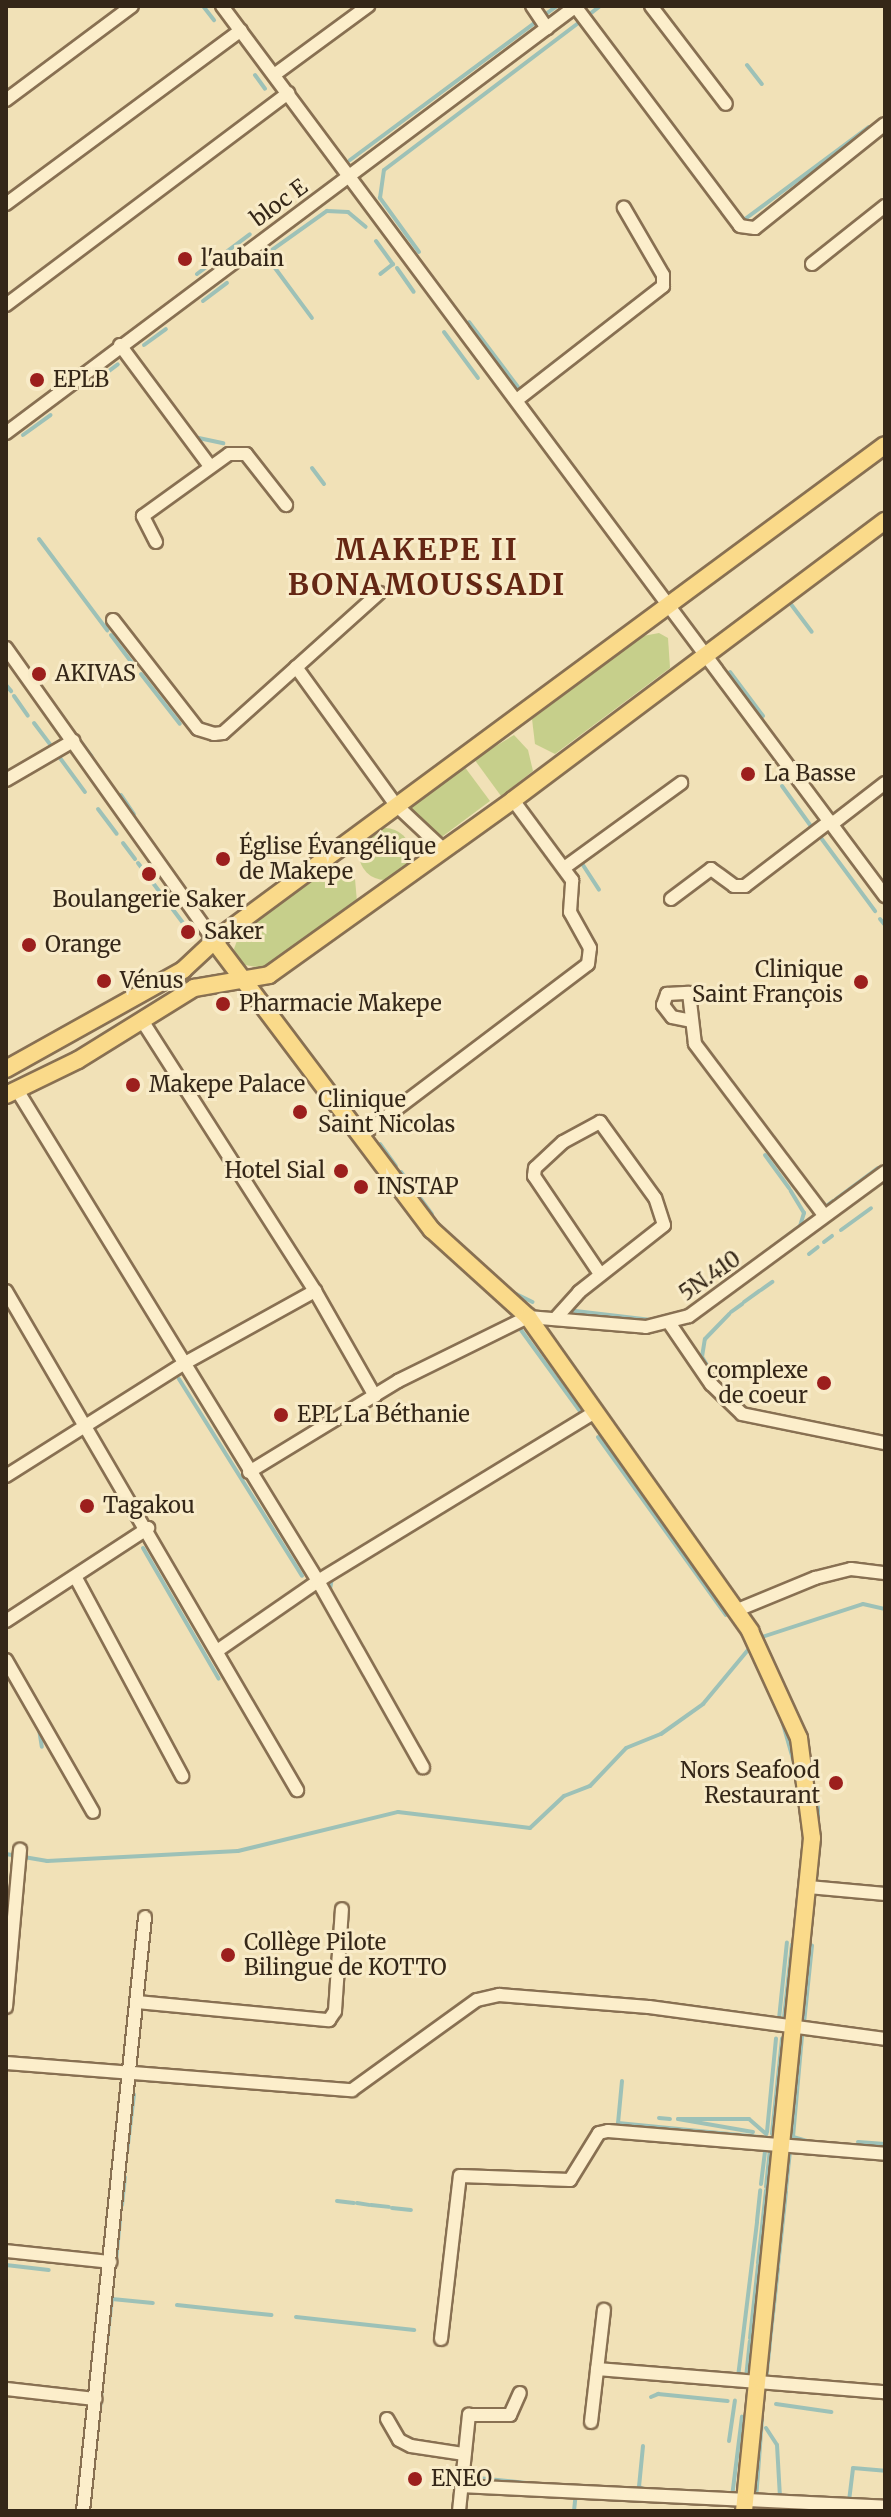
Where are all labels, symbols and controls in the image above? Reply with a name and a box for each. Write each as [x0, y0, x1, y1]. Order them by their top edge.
street label: bloc E [246, 174, 312, 232]
place label: l'aubain [201, 246, 284, 272]
marker: l'aubain [176, 250, 194, 268]
place label: EPLB [53, 367, 109, 393]
marker: EPLB [28, 371, 46, 389]
district label: MAKEPE II BONAMOUSSADI [288, 531, 566, 602]
place label: AKIVAS [55, 661, 136, 687]
marker: AKIVAS [30, 665, 48, 683]
place label: La Basse [764, 761, 856, 787]
marker: La Basse [739, 765, 757, 783]
place label: Église Évangélique de Makepe [239, 833, 436, 884]
marker: Église Évangélique de Makepe [214, 850, 232, 868]
marker: Boulangerie Saker [140, 865, 158, 883]
place label: Boulangerie Saker [52, 887, 246, 913]
place label: Saker [204, 919, 264, 945]
marker: Saker [179, 923, 197, 941]
place label: Orange [45, 932, 121, 958]
marker: Orange [20, 936, 38, 954]
place label: Clinique Saint François [692, 956, 843, 1008]
place label: Vénus [120, 968, 183, 994]
marker: Clinique Saint François [850, 971, 872, 993]
marker: Vénus [95, 972, 113, 990]
place label: Pharmacie Makepe [239, 991, 442, 1017]
marker: Pharmacie Makepe [214, 995, 232, 1013]
place label: Makepe Palace [149, 1072, 305, 1098]
marker: Makepe Palace [124, 1076, 142, 1094]
place label: Clinique Saint Nicolas [318, 1086, 455, 1138]
marker: Clinique Saint Nicolas [289, 1101, 311, 1123]
place label: Hotel Sial [225, 1158, 325, 1184]
marker: Hotel Sial [332, 1162, 350, 1180]
place label: INSTAP [377, 1174, 459, 1200]
marker: INSTAP [352, 1178, 370, 1196]
street label: 5N.410 [674, 1245, 746, 1307]
place label: complexe de coeur [707, 1357, 808, 1408]
marker: complexe de coeur [815, 1374, 833, 1392]
place label: EPL La Béthanie [297, 1402, 470, 1428]
marker: EPL La Béthanie [272, 1406, 290, 1424]
place label: Tagakou [103, 1493, 195, 1519]
marker: Tagakou [78, 1497, 96, 1515]
place label: Nors Seafood Restaurant [680, 1757, 820, 1808]
marker: Nors Seafood Restaurant [827, 1774, 845, 1792]
place label: Collège Pilote Bilingue de KOTTO [244, 1929, 447, 1980]
marker: Collège Pilote Bilingue de KOTTO [219, 1946, 237, 1964]
place label: ENEO [431, 2466, 492, 2492]
marker: ENEO [406, 2470, 424, 2488]

